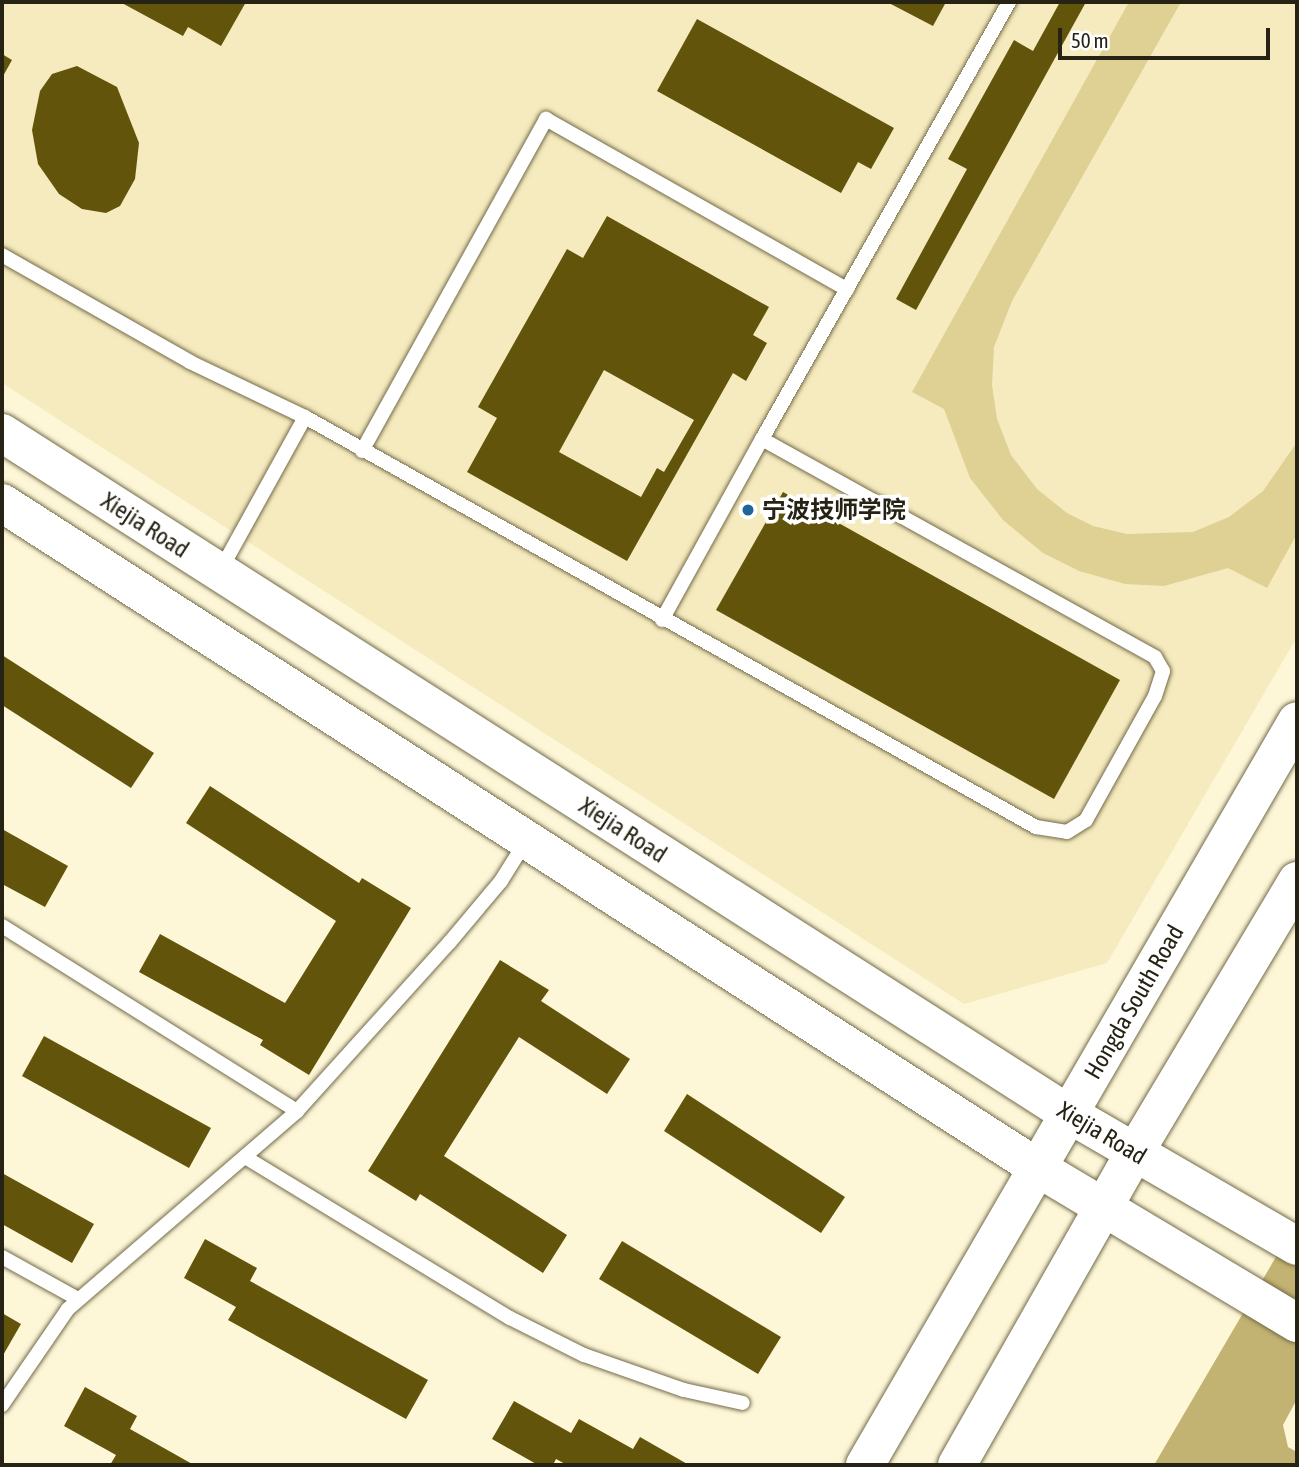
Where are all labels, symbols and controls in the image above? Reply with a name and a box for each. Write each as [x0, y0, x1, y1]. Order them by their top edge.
scale bar [1061, 14, 1273, 58]
text: 50 m [1071, 28, 1109, 52]
street label: Xiejia Road [96, 486, 194, 564]
place label: 宁波技师学院 [762, 496, 906, 524]
marker: 宁波技师学院 [740, 502, 756, 518]
street label: Xiejia Road [574, 791, 672, 869]
street label: Hongda South Road [1078, 920, 1190, 1084]
street label: Xiejia Road [1052, 1095, 1152, 1171]

